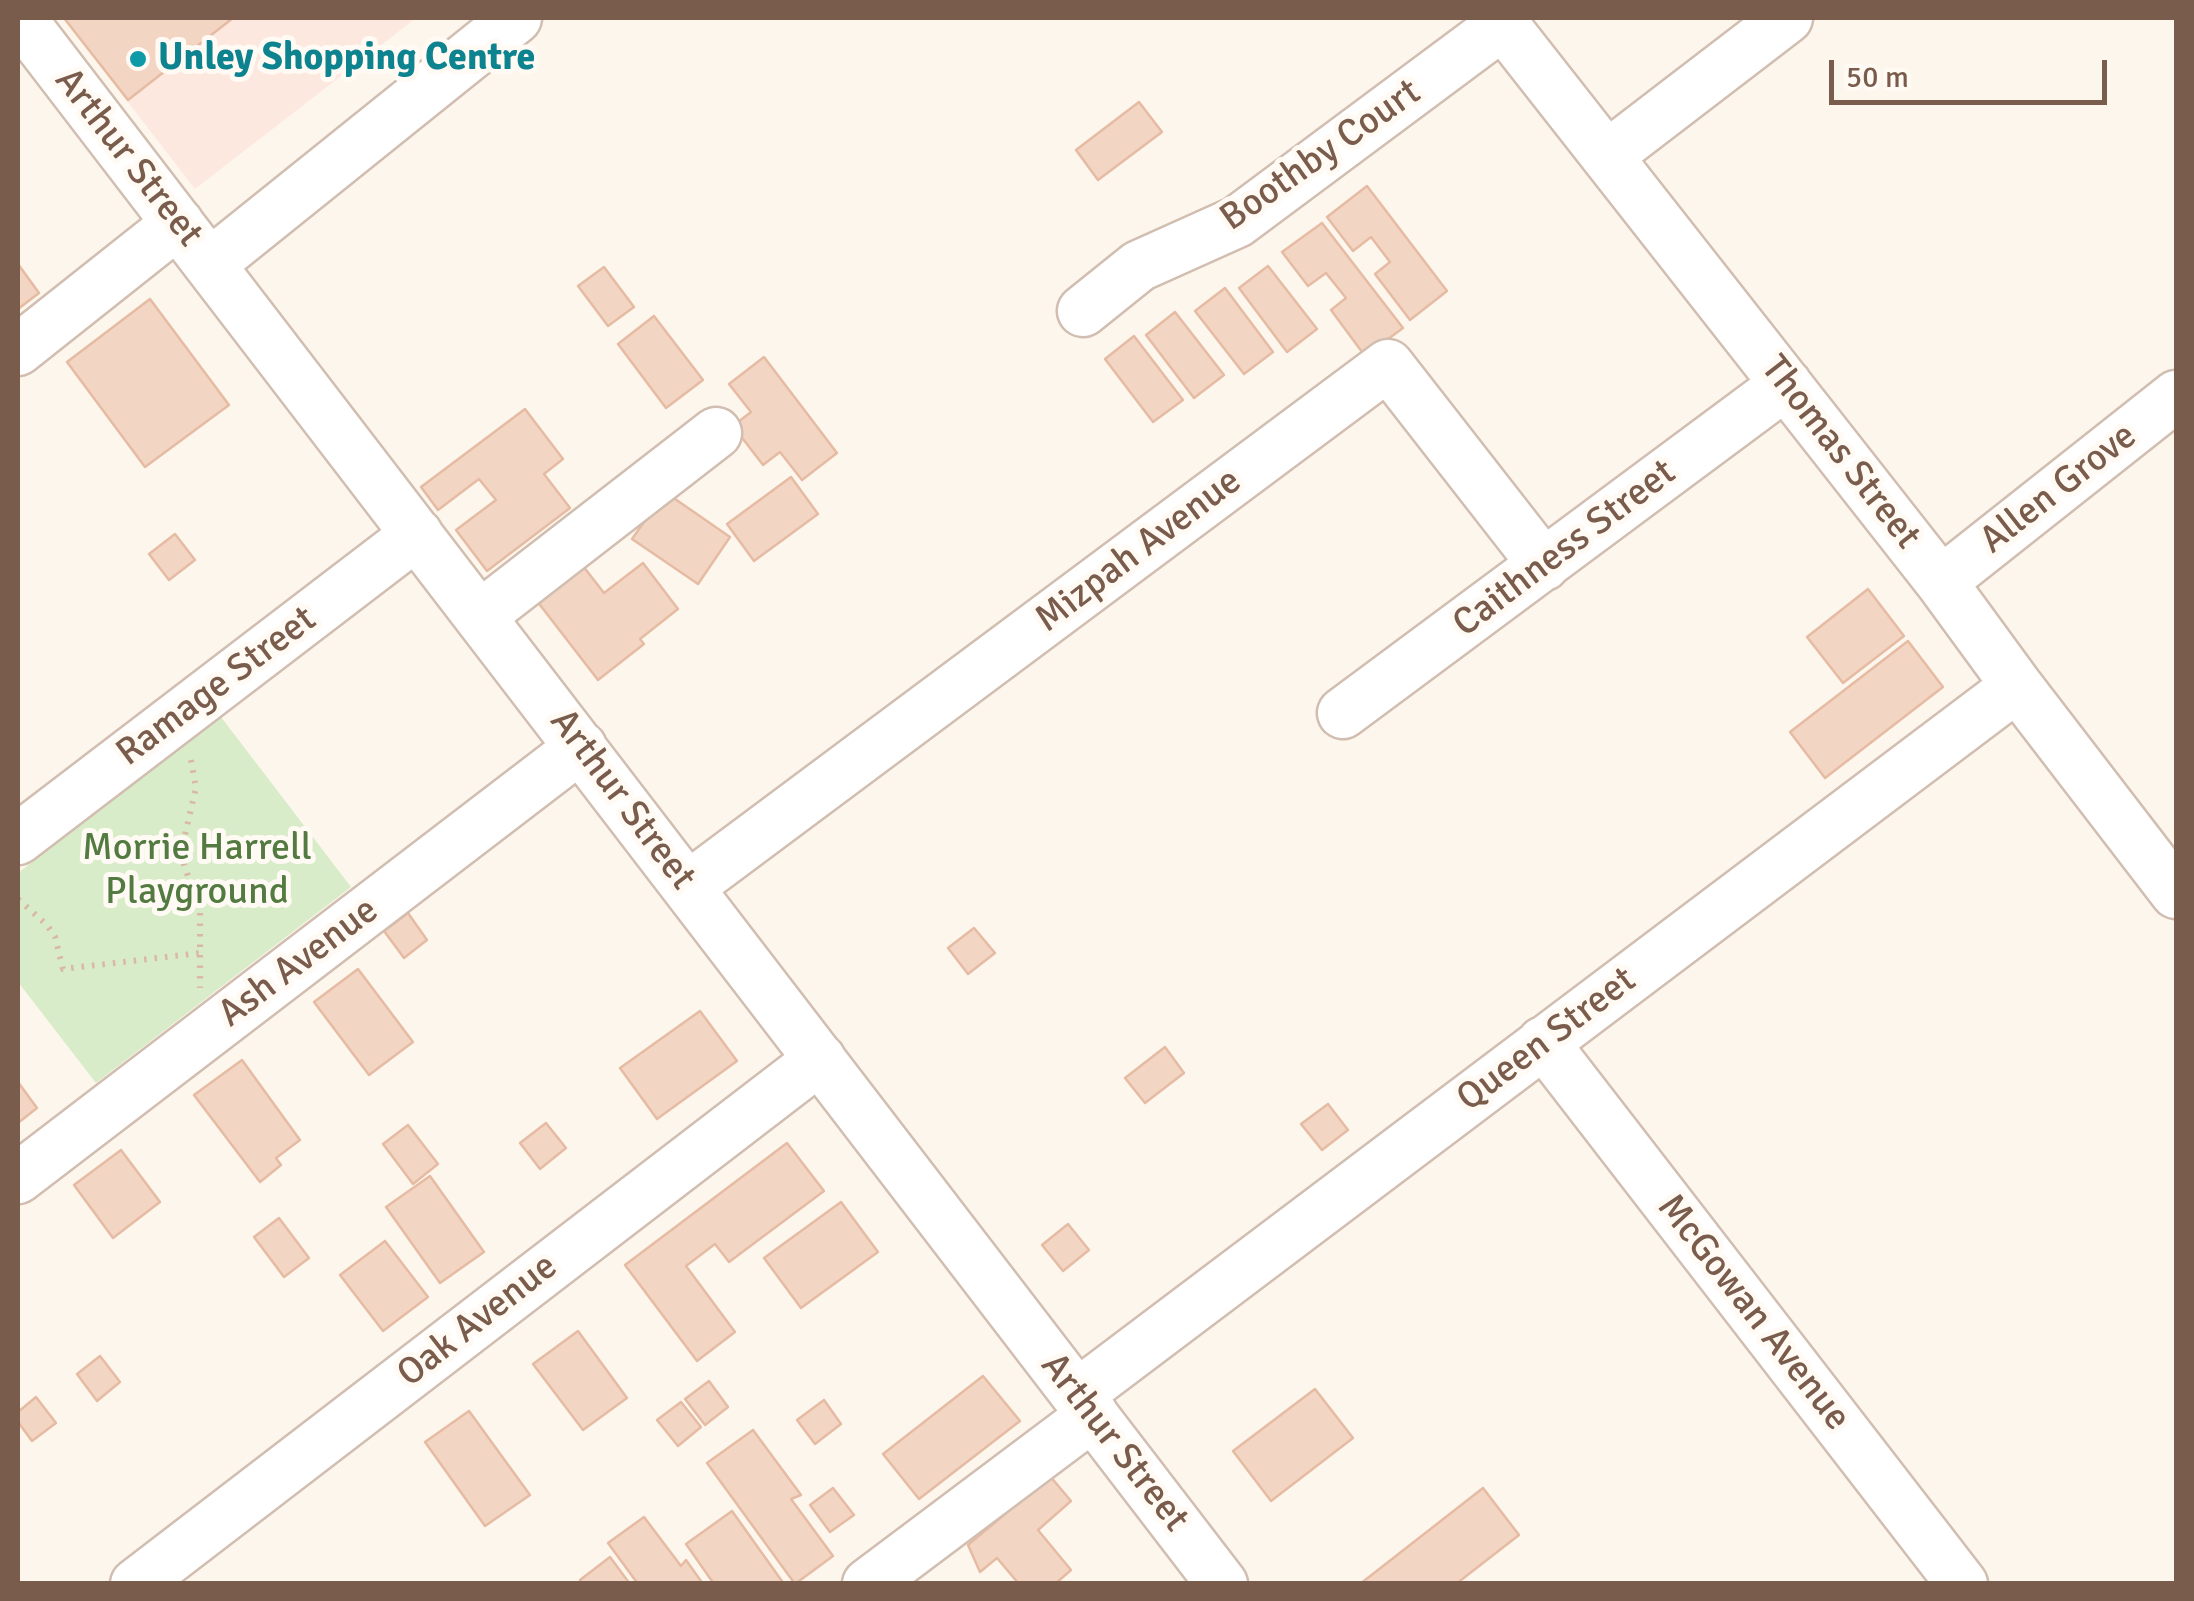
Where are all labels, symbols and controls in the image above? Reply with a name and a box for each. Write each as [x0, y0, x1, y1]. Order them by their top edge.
place label: Unley Shopping Centre [158, 36, 535, 82]
scale bar [1834, 40, 2112, 102]
marker: Unley Shopping Centre [127, 48, 149, 70]
text: 50 m [1846, 59, 1909, 96]
street label: Arthur Street [44, 60, 212, 256]
street label: Boothby Court [1212, 70, 1430, 242]
street label: Thomas Street [1750, 347, 1930, 559]
street label: Allen Grove [1972, 414, 2146, 564]
street label: Caithness Street [1445, 451, 1685, 647]
street label: Mizpah Avenue [1027, 459, 1251, 643]
street label: Ramage Street [108, 597, 326, 777]
street label: Arthur Street [539, 701, 705, 899]
park label: Morrie Harrell Playground [82, 826, 312, 916]
street label: Ash Avenue [210, 888, 388, 1038]
street label: Queen Street [1449, 958, 1645, 1122]
street label: McGowan Avenue [1647, 1186, 1859, 1440]
street label: Oak Avenue [389, 1245, 567, 1397]
street label: Arthur Street [1030, 1345, 1198, 1541]

